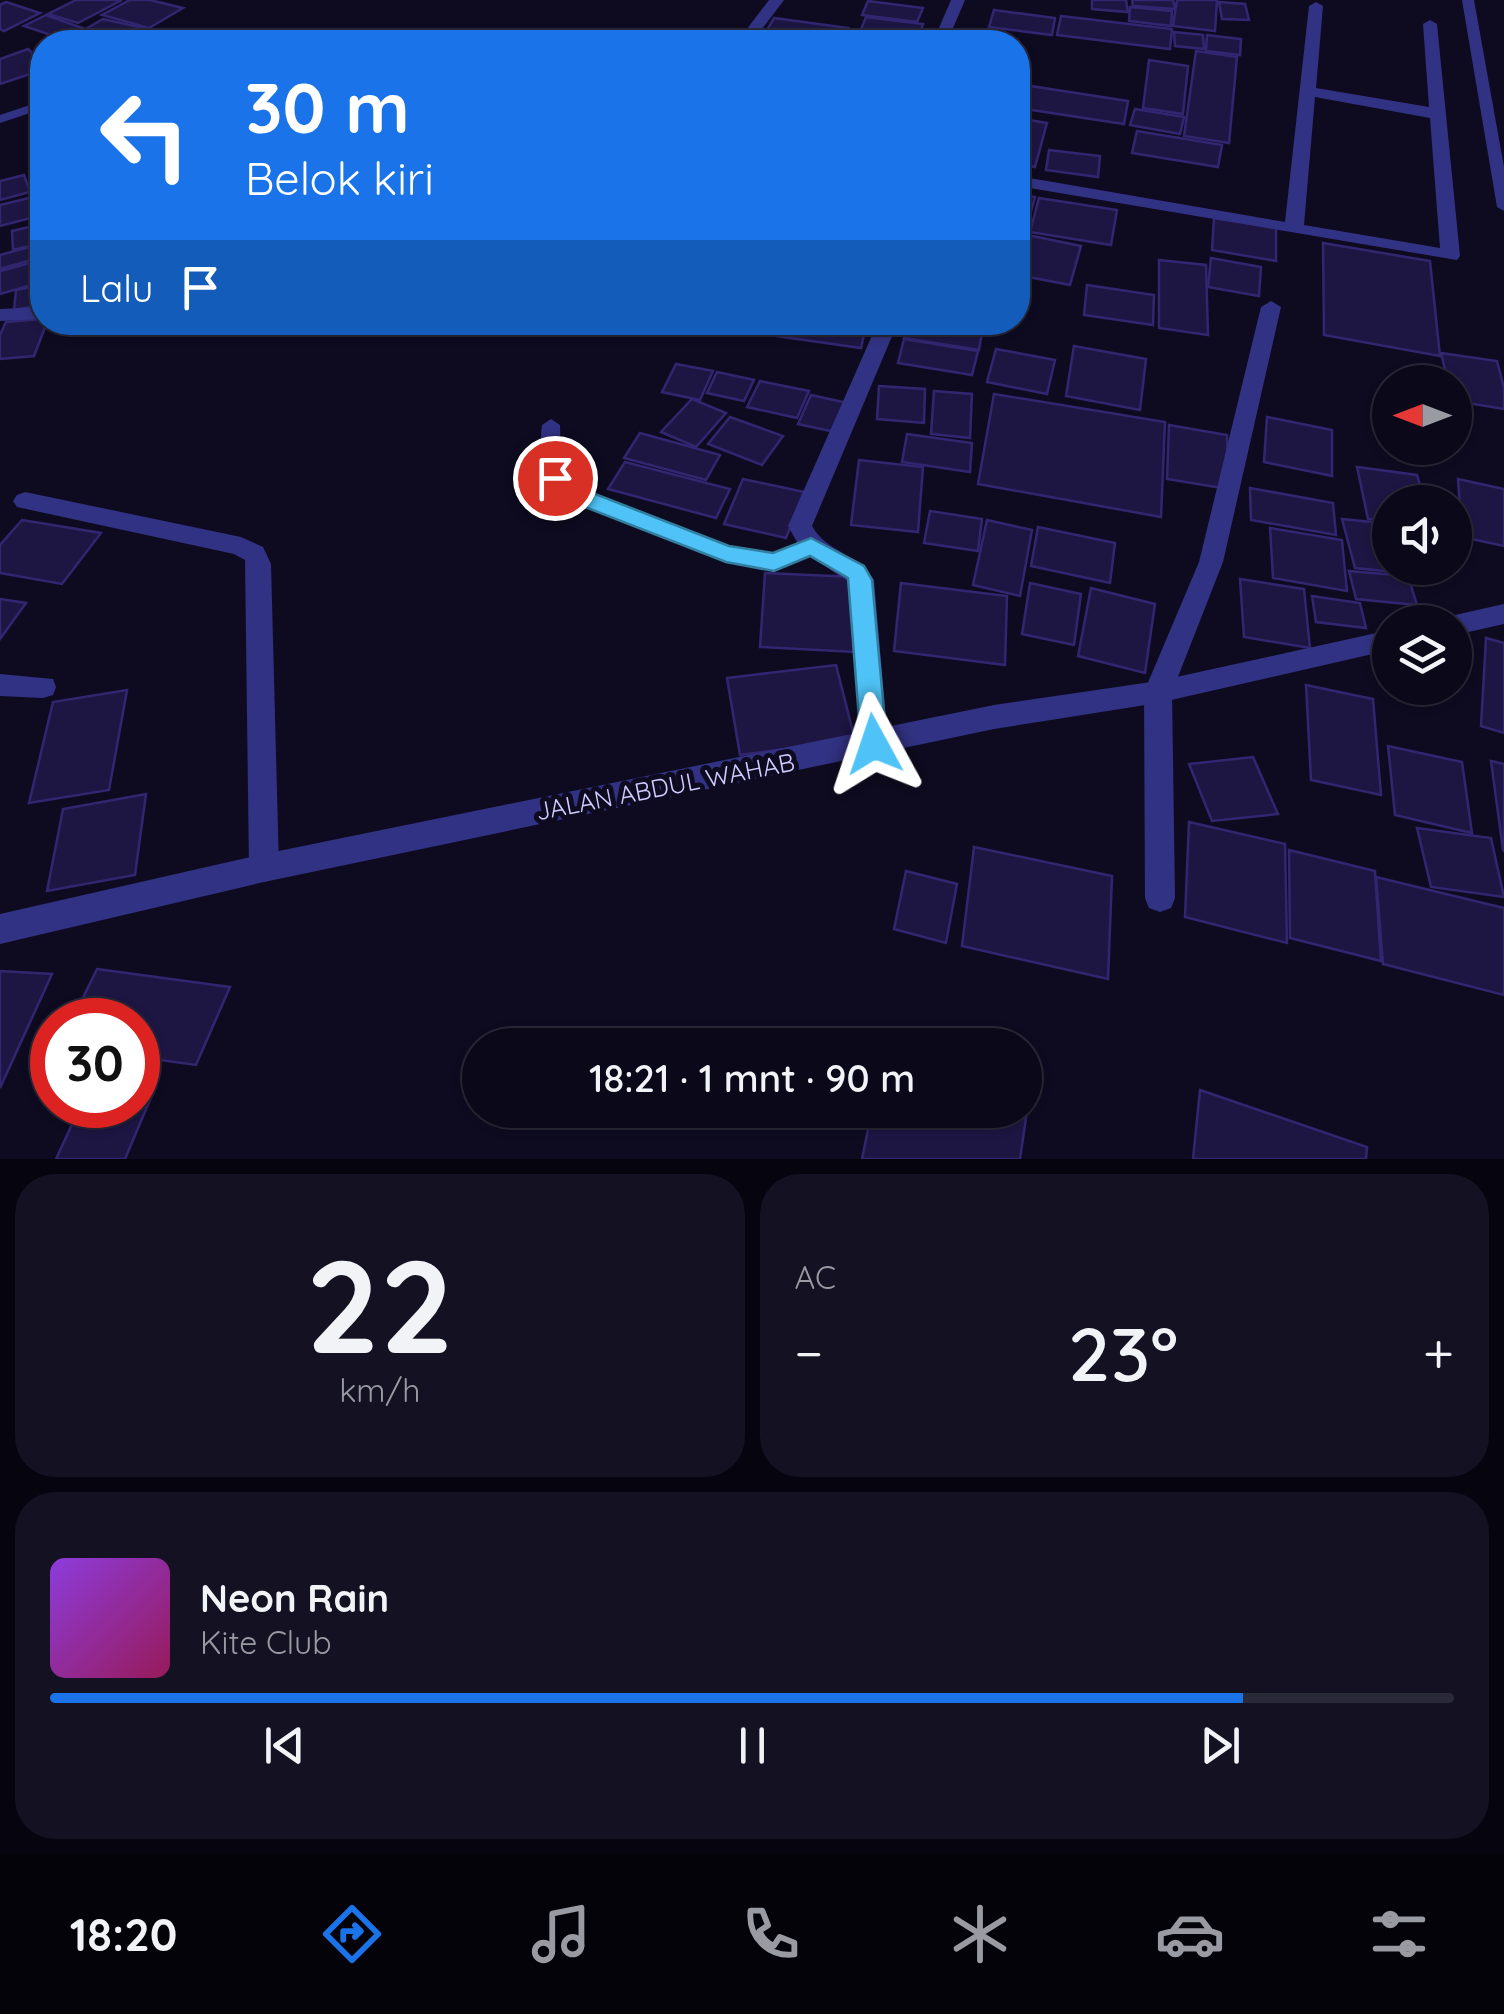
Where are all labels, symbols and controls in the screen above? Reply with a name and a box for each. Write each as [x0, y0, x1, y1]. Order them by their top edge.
text: 30 m [245, 63, 410, 151]
icon: left [80, 70, 210, 200]
text: Belok kiri [245, 150, 434, 206]
icon: arrive [173, 260, 228, 315]
text: Lalu [80, 264, 153, 312]
north arrow [1372, 365, 1472, 465]
map controls [1372, 365, 1472, 705]
pin [513, 436, 598, 521]
icon: arrive [528, 451, 583, 506]
button: sound [1372, 485, 1472, 585]
button: layers [1372, 605, 1472, 705]
position arrow [822, 692, 926, 796]
street label: JALAN ABDUL WAHAB [533, 746, 797, 826]
speed limit sign: 30 [30, 998, 160, 1128]
text: 18:21 · 1 mnt · 90 m [589, 1054, 915, 1102]
text: 22 [306, 1223, 454, 1386]
text: AC [795, 1257, 836, 1297]
text: 23° [1068, 1306, 1178, 1400]
text: − [795, 1318, 823, 1387]
text: + [1423, 1318, 1454, 1387]
text: km/h [339, 1370, 420, 1410]
text: Neon Rain [200, 1574, 389, 1622]
text: Kite Club [200, 1622, 332, 1662]
icon: previous [257, 1718, 312, 1773]
icon: pause [725, 1718, 780, 1773]
icon: next [1193, 1718, 1248, 1773]
icon: directions [317, 1899, 387, 1969]
icon: music [526, 1899, 596, 1969]
icon: phone [736, 1899, 806, 1969]
icon: climate [945, 1899, 1015, 1969]
icon: car [1155, 1899, 1225, 1969]
icon: filters [1364, 1899, 1434, 1969]
text: 18:20 [70, 1906, 177, 1962]

